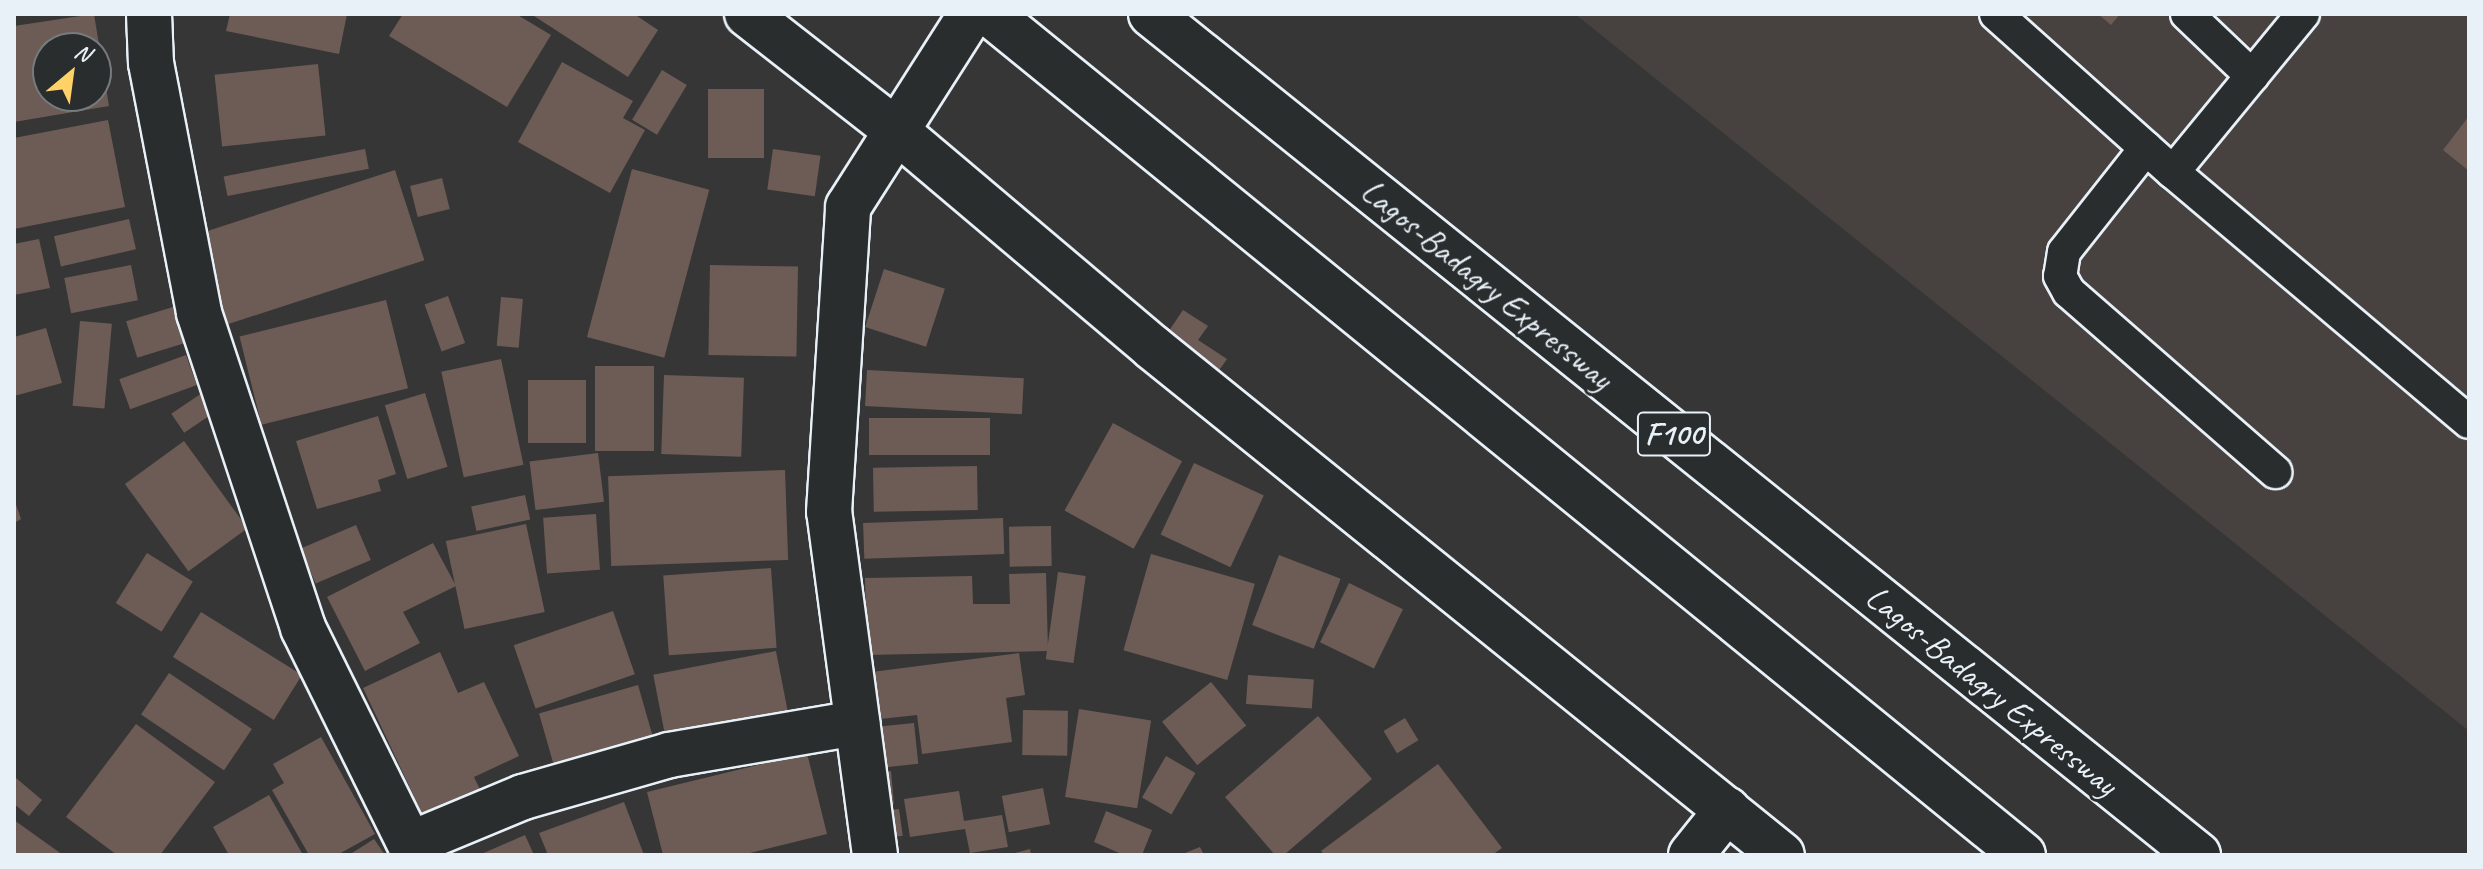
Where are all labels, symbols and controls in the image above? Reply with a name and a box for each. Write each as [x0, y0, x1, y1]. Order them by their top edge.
north arrow [32, 32, 112, 112]
text: N [70, 37, 95, 68]
street label: Lagos-Badagry Expressway [1353, 170, 1621, 398]
road number: F100 [1636, 406, 1712, 462]
street label: Lagos-Badagry Expressway [1858, 576, 2126, 804]

